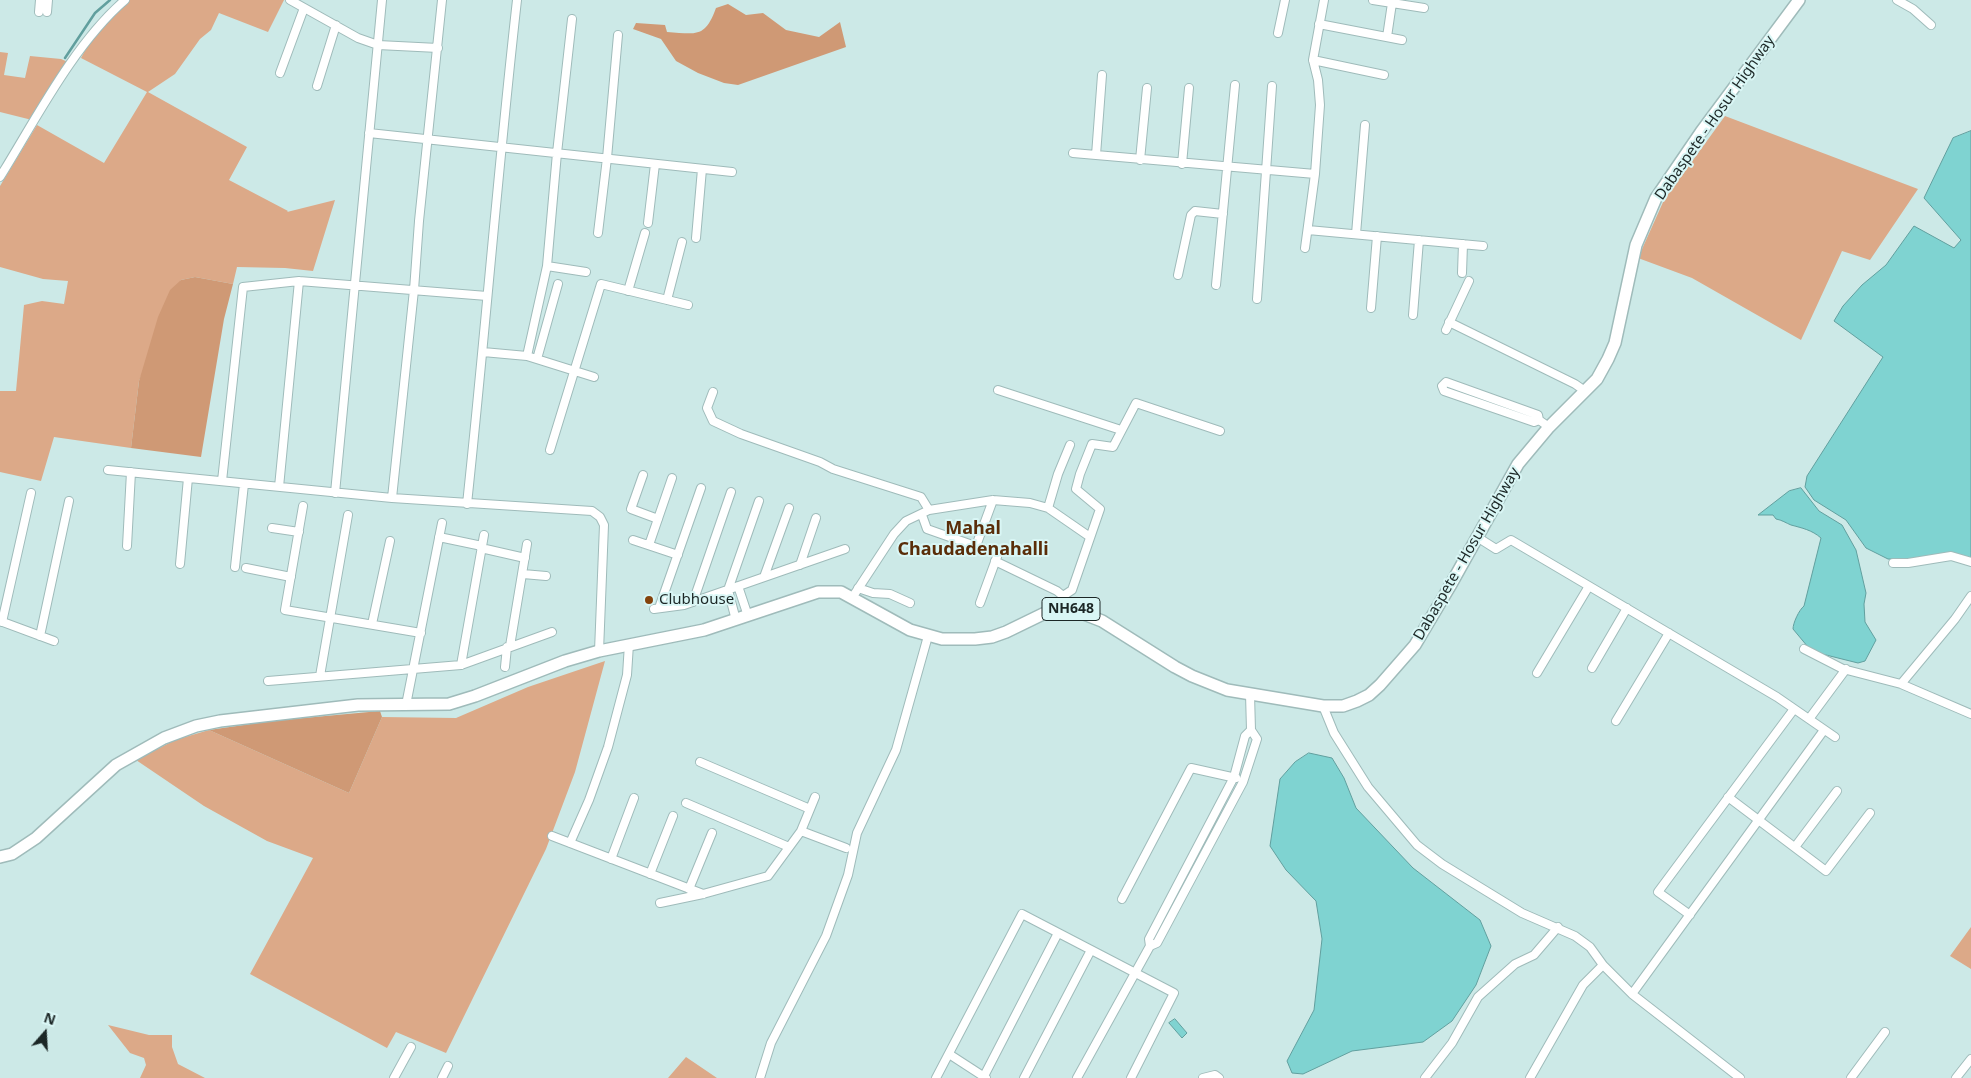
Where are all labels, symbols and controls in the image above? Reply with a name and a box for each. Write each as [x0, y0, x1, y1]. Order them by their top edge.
street label: Dabaspete - Hosur Highway [1651, 32, 1779, 204]
street label: Dabaspete - Hosur Highway [1410, 464, 1524, 644]
district label: Mahal Chaudadenahalli [897, 518, 1049, 560]
place label: Clubhouse [659, 591, 734, 609]
marker: Clubhouse [643, 594, 655, 606]
road number: NH648 [1042, 598, 1100, 620]
north arrow [20, 1008, 70, 1058]
text: N [42, 1008, 59, 1029]

